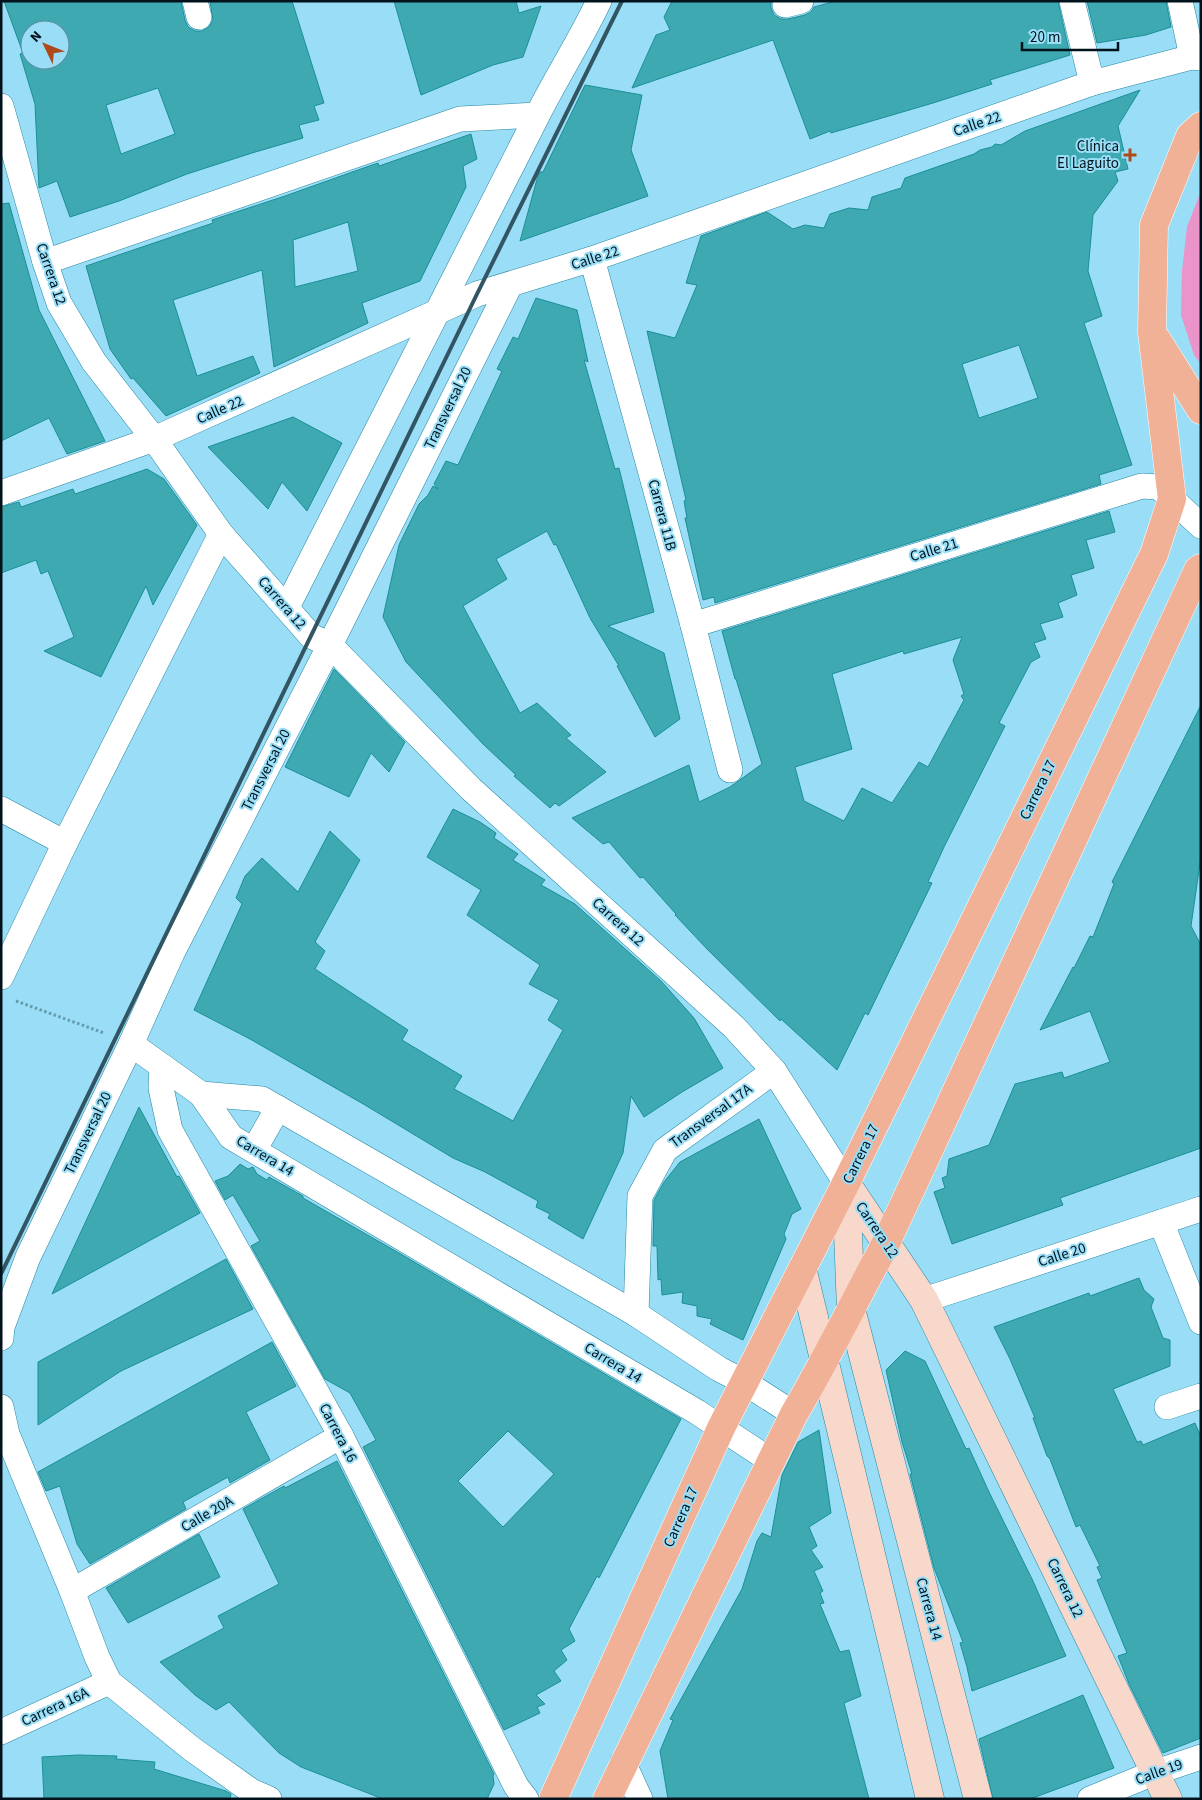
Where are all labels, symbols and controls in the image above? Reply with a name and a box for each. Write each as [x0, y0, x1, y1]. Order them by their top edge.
north arrow [20, 20, 70, 70]
scale bar [1022, 20, 1118, 52]
text: N [26, 27, 47, 47]
text: 20 m [1030, 27, 1060, 48]
street label: Calle 22 [950, 106, 1004, 142]
place label: Clínica El Laguito [1057, 136, 1119, 174]
marker: Clínica El Laguito [1123, 148, 1137, 162]
street label: Carrera 12 [31, 240, 71, 308]
street label: Calle 22 [568, 240, 622, 276]
street label: Transversal 20 [419, 363, 477, 453]
street label: Calle 22 [193, 390, 247, 430]
street label: Carrera 11B [642, 477, 682, 553]
street label: Calle 21 [907, 533, 961, 567]
street label: Carrera 12 [253, 572, 311, 634]
street label: Transversal 20 [236, 725, 296, 815]
street label: Carrera 17 [1015, 757, 1061, 823]
street label: Carrera 12 [587, 893, 649, 951]
street label: Transversal 17A [665, 1078, 757, 1153]
street label: Transversal 20 [59, 1088, 117, 1178]
street label: Carrera 17 [838, 1121, 884, 1187]
street label: Carrera 14 [232, 1130, 298, 1182]
street label: Carrera 12 [850, 1198, 904, 1262]
street label: Calle 20 [1035, 1237, 1089, 1273]
street label: Carrera 14 [580, 1337, 646, 1389]
street label: Carrera 16 [314, 1400, 362, 1466]
street label: Carrera 17 [658, 1483, 704, 1551]
street label: Calle 20A [177, 1490, 238, 1537]
street label: Carrera 12 [1042, 1555, 1088, 1621]
street label: Carrera 14 [911, 1575, 948, 1643]
street label: Carrera 16A [18, 1682, 93, 1732]
street label: Calle 19 [1132, 1754, 1186, 1790]

